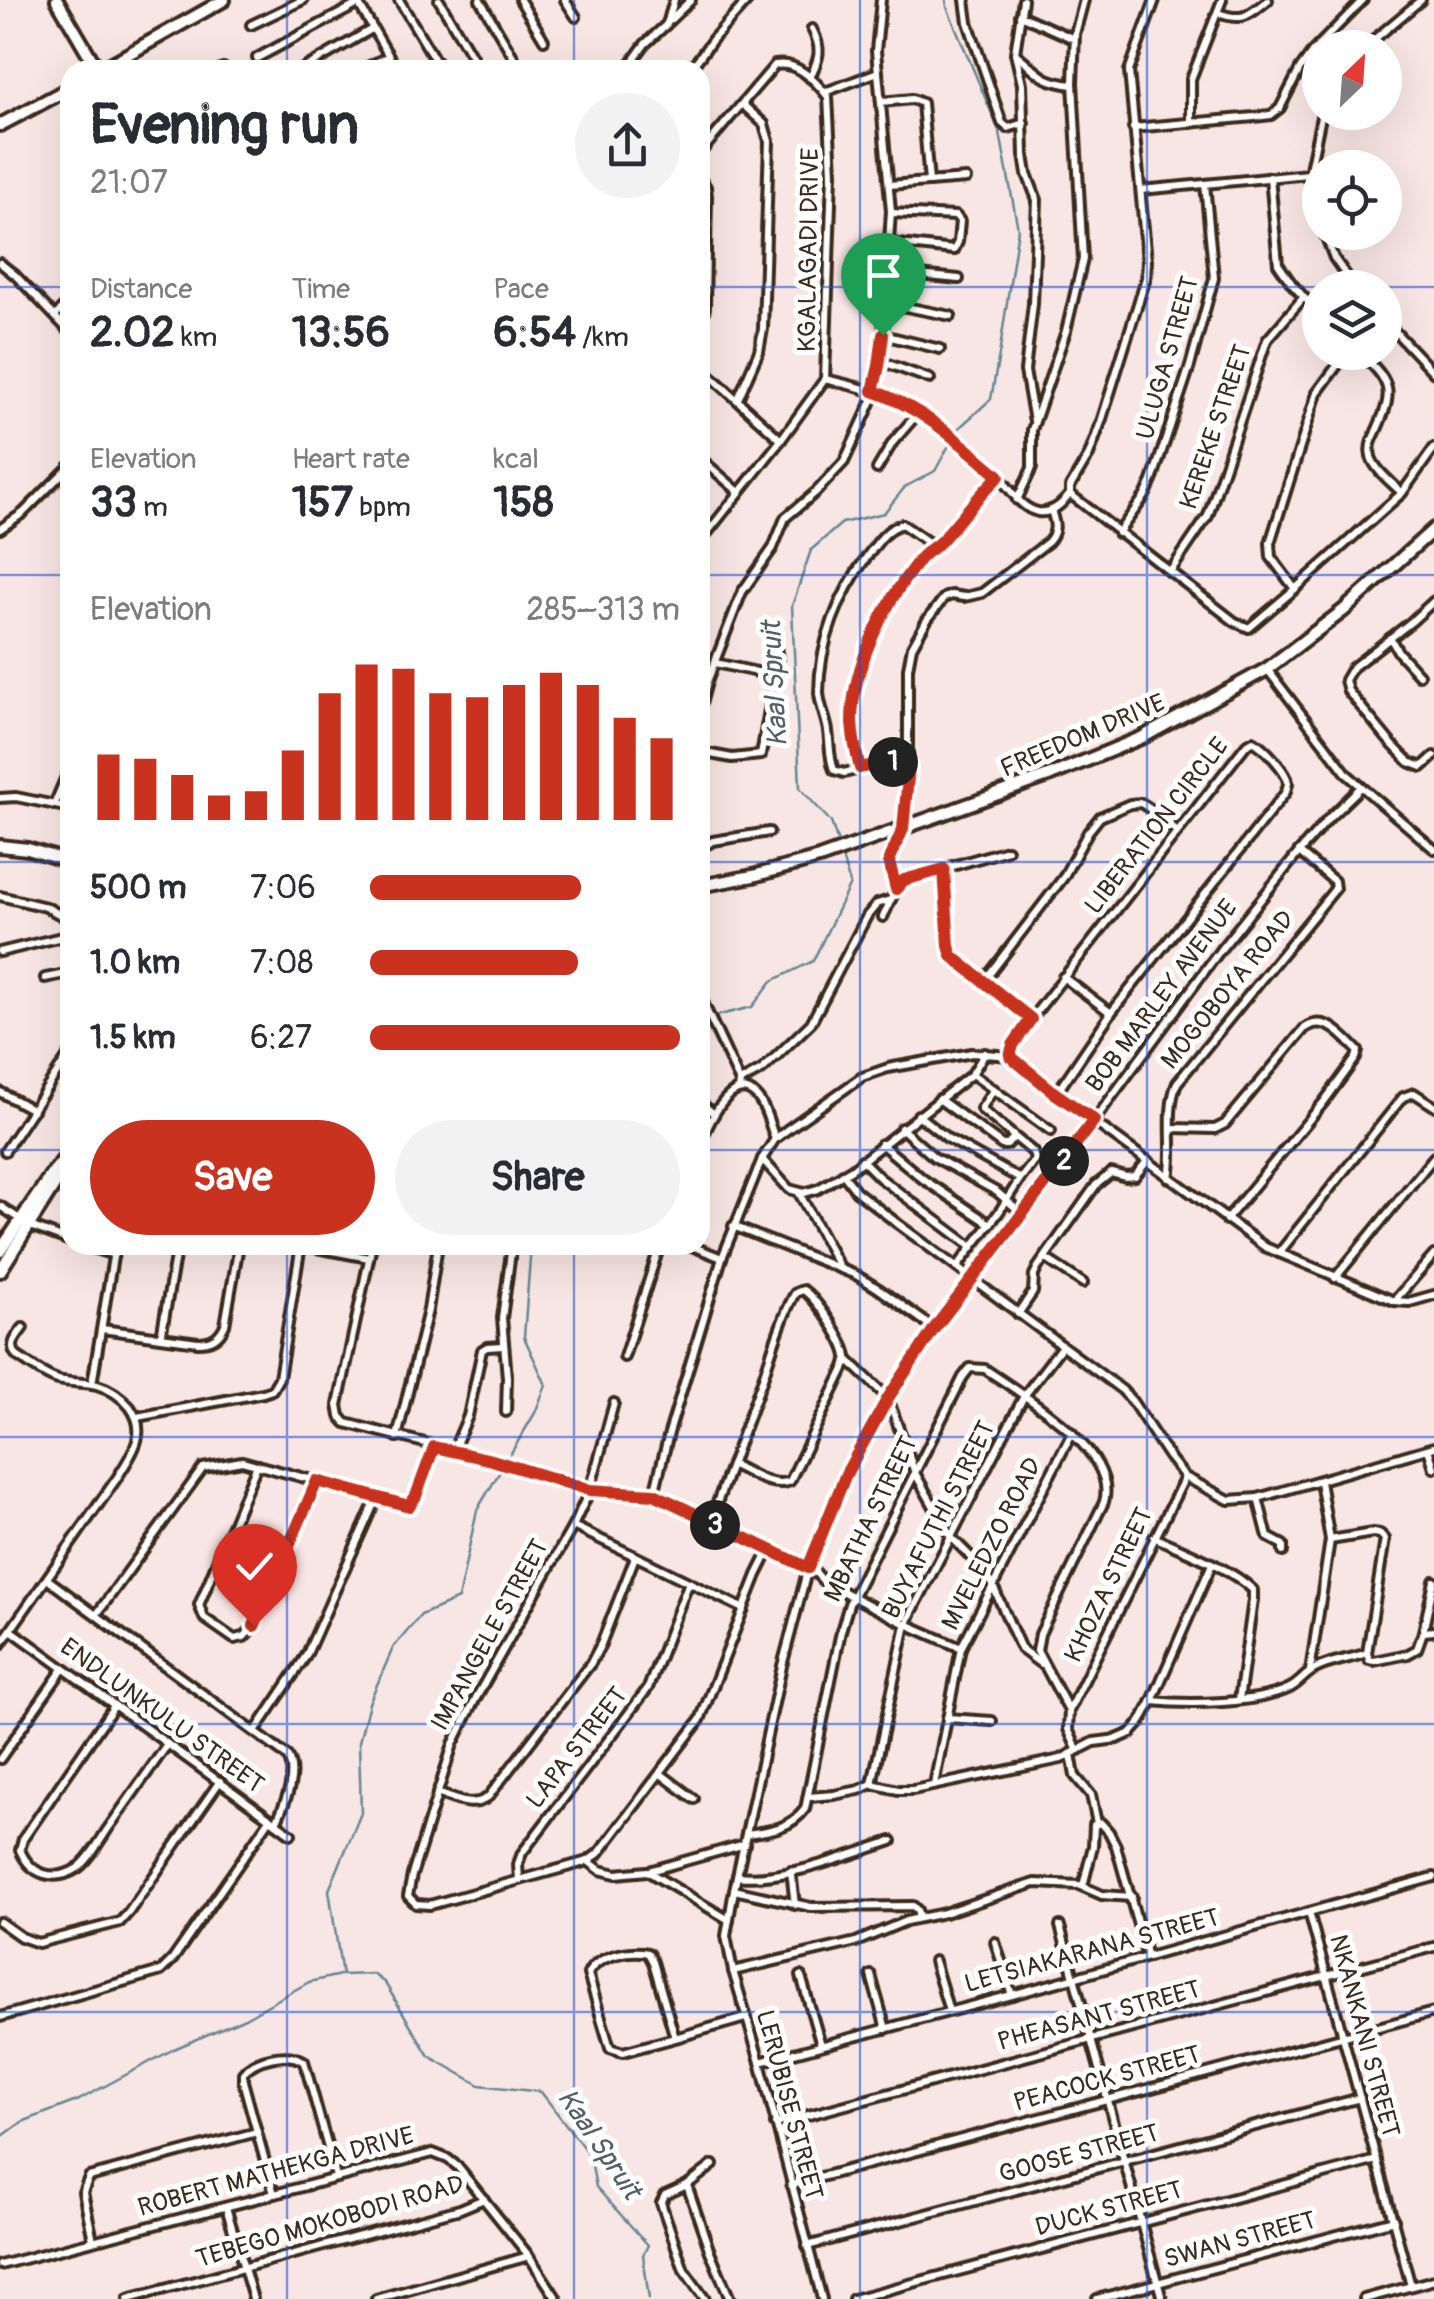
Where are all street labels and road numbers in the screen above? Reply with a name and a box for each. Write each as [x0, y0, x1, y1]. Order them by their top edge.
street label: KGALAGADI DRIVE [792, 148, 826, 352]
street label: ULUGA STREET [1130, 273, 1206, 443]
street label: KEREKE STREET [1173, 341, 1259, 513]
street label: FREEDOM DRIVE [996, 687, 1170, 785]
street label: LIBERATION CIRCLE [1078, 732, 1236, 920]
street label: BOB MARLEY AVENUE [1079, 894, 1245, 1098]
street label: MOGOBOYA ROAD [1155, 905, 1301, 1075]
street label: BUYAFUTHI STREET [876, 1416, 1002, 1624]
street label: MBATHA STREET [817, 1431, 925, 1607]
street label: MVELEDZO ROAD [935, 1453, 1049, 1635]
street label: KHOZA STREET [1058, 1502, 1160, 1667]
street label: IMPANGELE STREET [425, 1534, 556, 1736]
street label: ENDLUNKULU STREET [54, 1632, 270, 1800]
street label: LAPA STREET [520, 1681, 634, 1815]
street label: LETSIAKARANA STREET [961, 1902, 1223, 2000]
street label: NKANKANI STREET [1322, 1931, 1406, 2141]
street label: PHEASANT STREET [994, 1974, 1204, 2058]
street label: LERUBISE STREET [749, 2007, 829, 2203]
street label: PEACOCK STREET [1010, 2039, 1204, 2119]
street label: GOOSE STREET [996, 2118, 1162, 2190]
street label: ROBERT MATHEKGA DRIVE [134, 2120, 418, 2224]
street label: TEBEGO MOKOBODI ROAD [193, 2169, 467, 2275]
street label: DUCK STREET [1032, 2174, 1186, 2244]
street label: SWAN STREET [1161, 2205, 1319, 2275]

